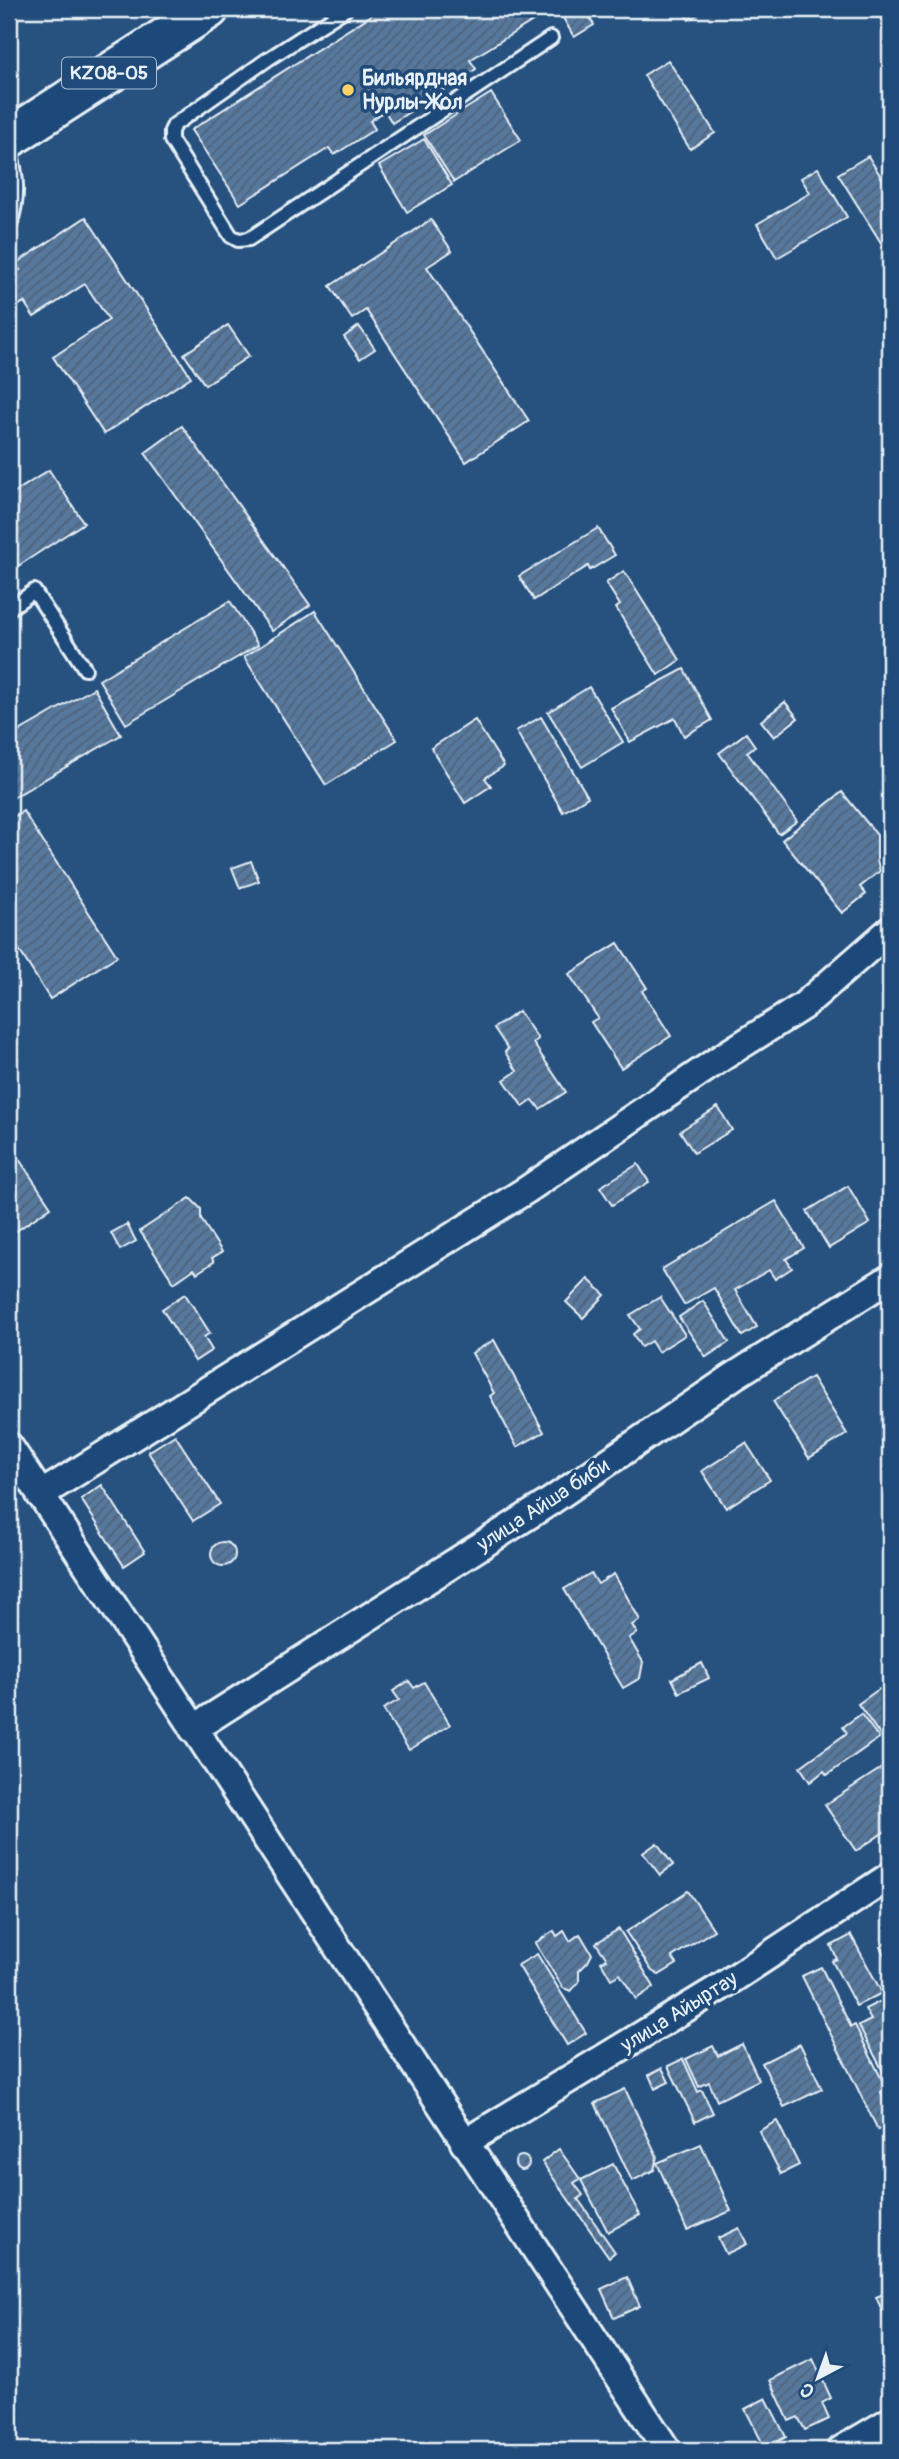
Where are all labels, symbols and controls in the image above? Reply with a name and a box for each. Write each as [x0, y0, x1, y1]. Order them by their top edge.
road number: KZ08-05 [62, 58, 156, 88]
place label: Бильярдная Нурлы-Жол [362, 65, 467, 116]
marker: Бильярдная Нурлы-Жол [340, 82, 356, 98]
street label: улица Айша биби [471, 1452, 614, 1558]
street label: улица Айыртау [615, 1965, 743, 2059]
north arrow [783, 2344, 853, 2414]
text: С [795, 2377, 820, 2403]

